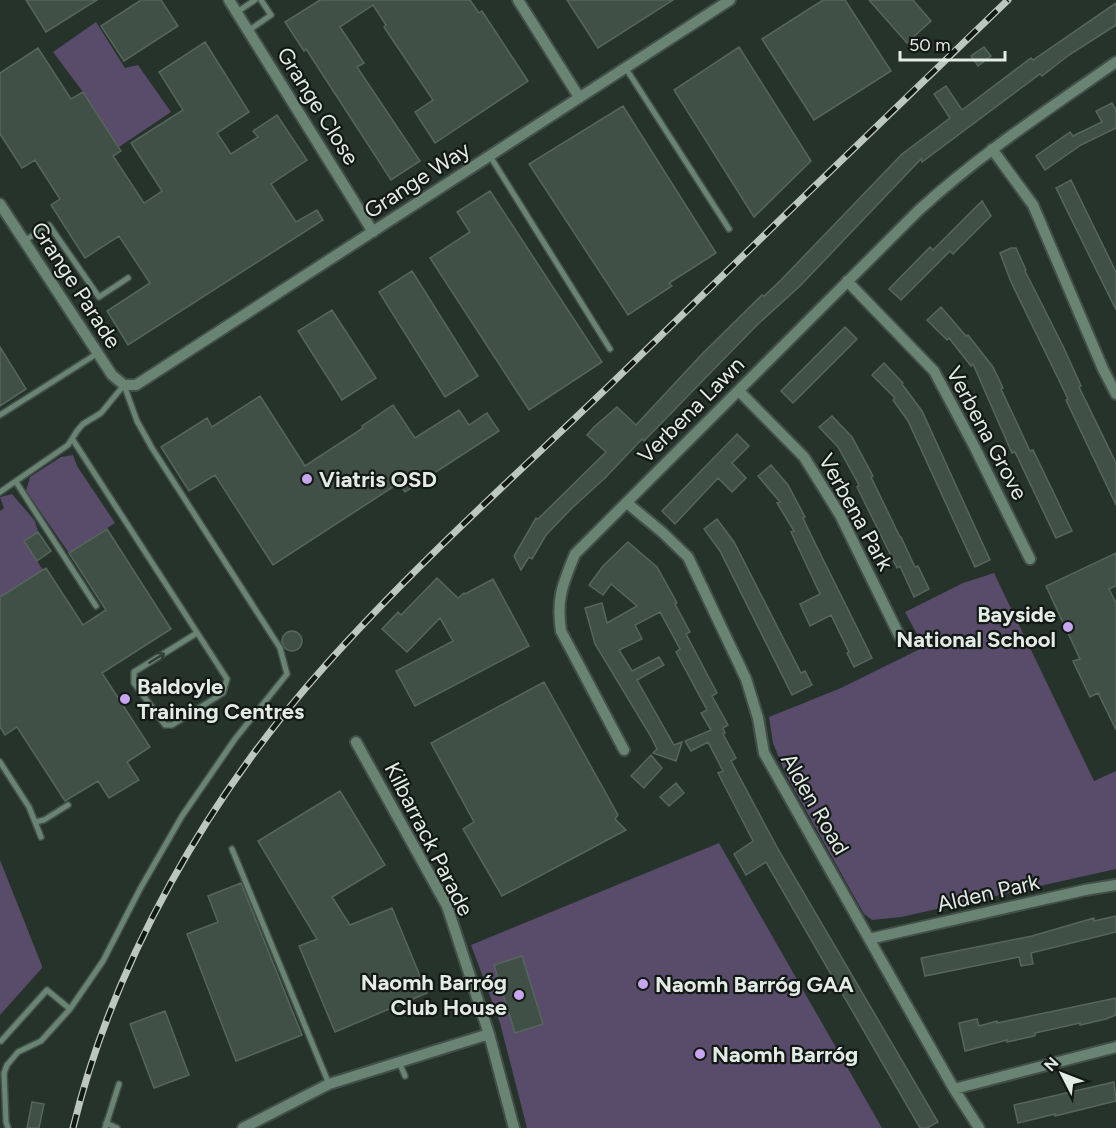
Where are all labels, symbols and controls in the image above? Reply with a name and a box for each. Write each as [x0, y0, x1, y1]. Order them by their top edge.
scale bar [900, 24, 1005, 62]
text: 50 m [909, 34, 951, 56]
street label: Grange Close [271, 42, 365, 170]
street label: Grange Way [359, 136, 475, 224]
street label: Grange Parade [25, 217, 127, 353]
street label: Verbena Lawn [632, 351, 750, 469]
street label: Verbena Grove [940, 362, 1034, 504]
street label: Verbena Park [813, 449, 899, 575]
place label: Viatris OSD [319, 466, 437, 493]
marker: Viatris OSD [300, 472, 314, 486]
place label: Bayside National School [896, 601, 1056, 653]
marker: Bayside National School [1061, 620, 1075, 634]
one-way arrow [148, 652, 165, 664]
place label: Baldoyle Training Centres [137, 673, 304, 725]
marker: Baldoyle Training Centres [118, 692, 132, 706]
street label: Alden Road [775, 748, 855, 860]
street label: Kilbarrack Parade [379, 758, 479, 920]
street label: Alden Park [934, 868, 1042, 918]
place label: Naomh Barróg Club House [361, 969, 507, 1021]
place label: Naomh Barróg GAA [655, 971, 854, 998]
marker: Naomh Barróg GAA [636, 977, 650, 991]
marker: Naomh Barróg Club House [512, 988, 526, 1002]
place label: Naomh Barróg [712, 1041, 858, 1068]
north arrow [1032, 1044, 1092, 1104]
marker: Naomh Barróg [693, 1047, 707, 1061]
text: N [1040, 1053, 1062, 1075]

